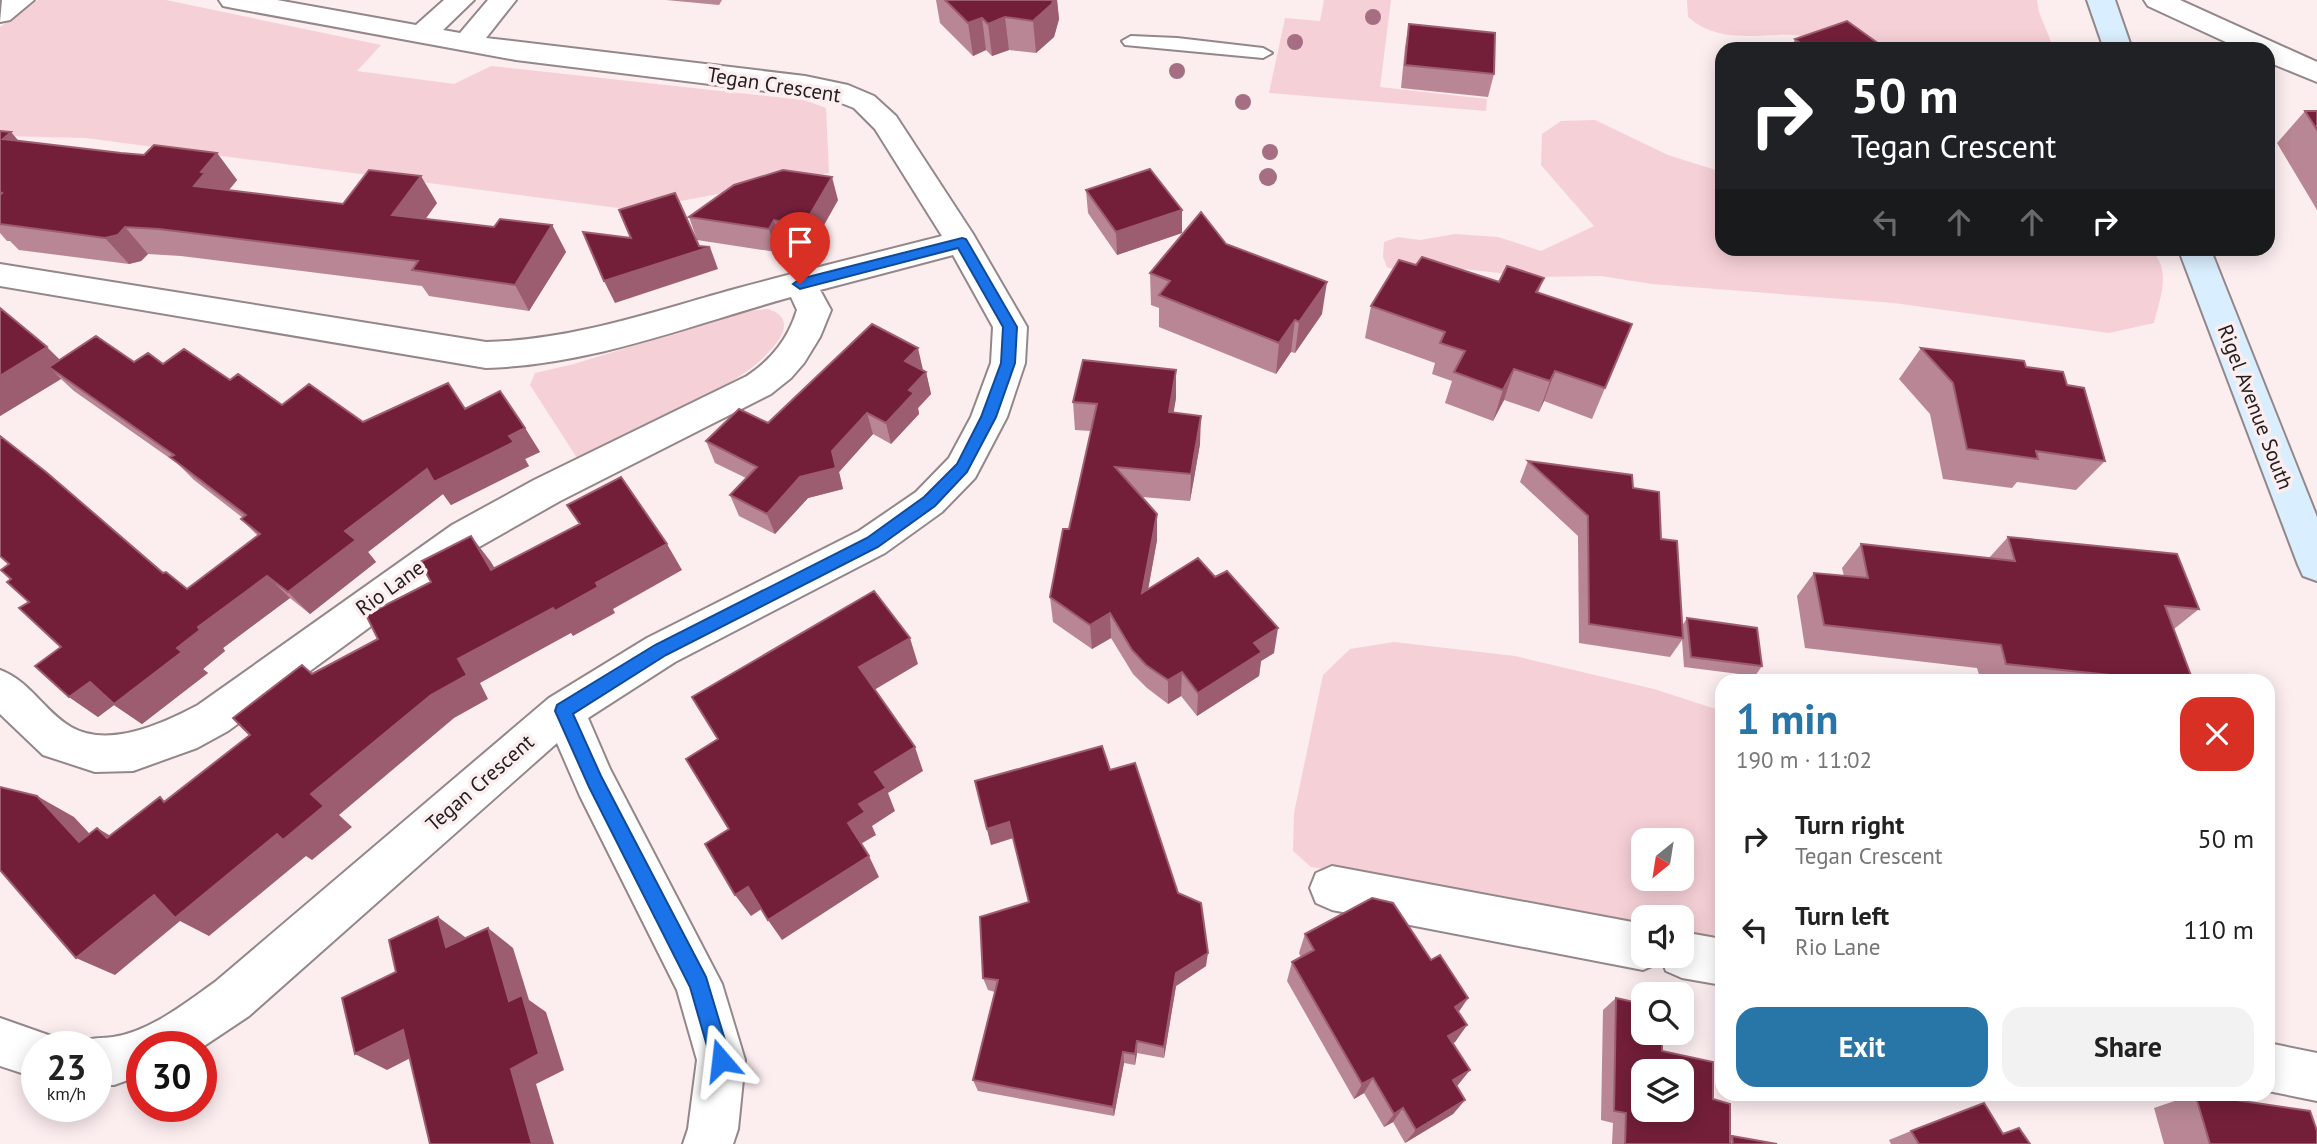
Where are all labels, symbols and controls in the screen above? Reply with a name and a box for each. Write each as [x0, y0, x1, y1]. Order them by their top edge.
street label: Tegan Crescent [705, 61, 843, 108]
text: 50 m [1851, 63, 1958, 127]
icon: right [1736, 70, 1827, 161]
text: Tegan Crescent [1851, 125, 2056, 167]
icon: left [1867, 203, 1905, 241]
icon: ahead [1940, 203, 1978, 241]
icon: ahead [2013, 203, 2051, 241]
icon: right [2086, 203, 2124, 241]
pin [770, 212, 830, 284]
icon: arrive [781, 223, 819, 261]
street label: Rigel Avenue South [2212, 320, 2299, 493]
street label: Rio Lane [350, 554, 429, 621]
text: 1 min [1736, 691, 1838, 746]
button: close [2180, 697, 2254, 771]
street label: Tegan Crescent [420, 728, 539, 837]
text: 190 m · 11:02 [1736, 745, 1872, 774]
text: Turn right [1795, 808, 1904, 841]
icon: right [1736, 820, 1774, 858]
text: 50 m [2198, 822, 2254, 855]
north arrow [1631, 828, 1694, 891]
map controls [1631, 828, 1694, 1122]
text: Tegan Crescent [1795, 841, 1943, 870]
text: Turn left [1795, 899, 1889, 932]
button: sound [1631, 905, 1694, 968]
icon: left [1736, 911, 1774, 949]
text: 110 m [2183, 913, 2254, 946]
text: Rio Lane [1795, 932, 1880, 961]
button: search [1631, 982, 1694, 1045]
button: Exit [1736, 1007, 1988, 1087]
button: Share [2002, 1007, 2254, 1087]
position arrow [684, 1023, 758, 1097]
speed limit sign: 30 [126, 1031, 217, 1122]
text: 23 [47, 1044, 86, 1090]
button: layers [1631, 1059, 1694, 1122]
text: km/h [47, 1082, 86, 1105]

